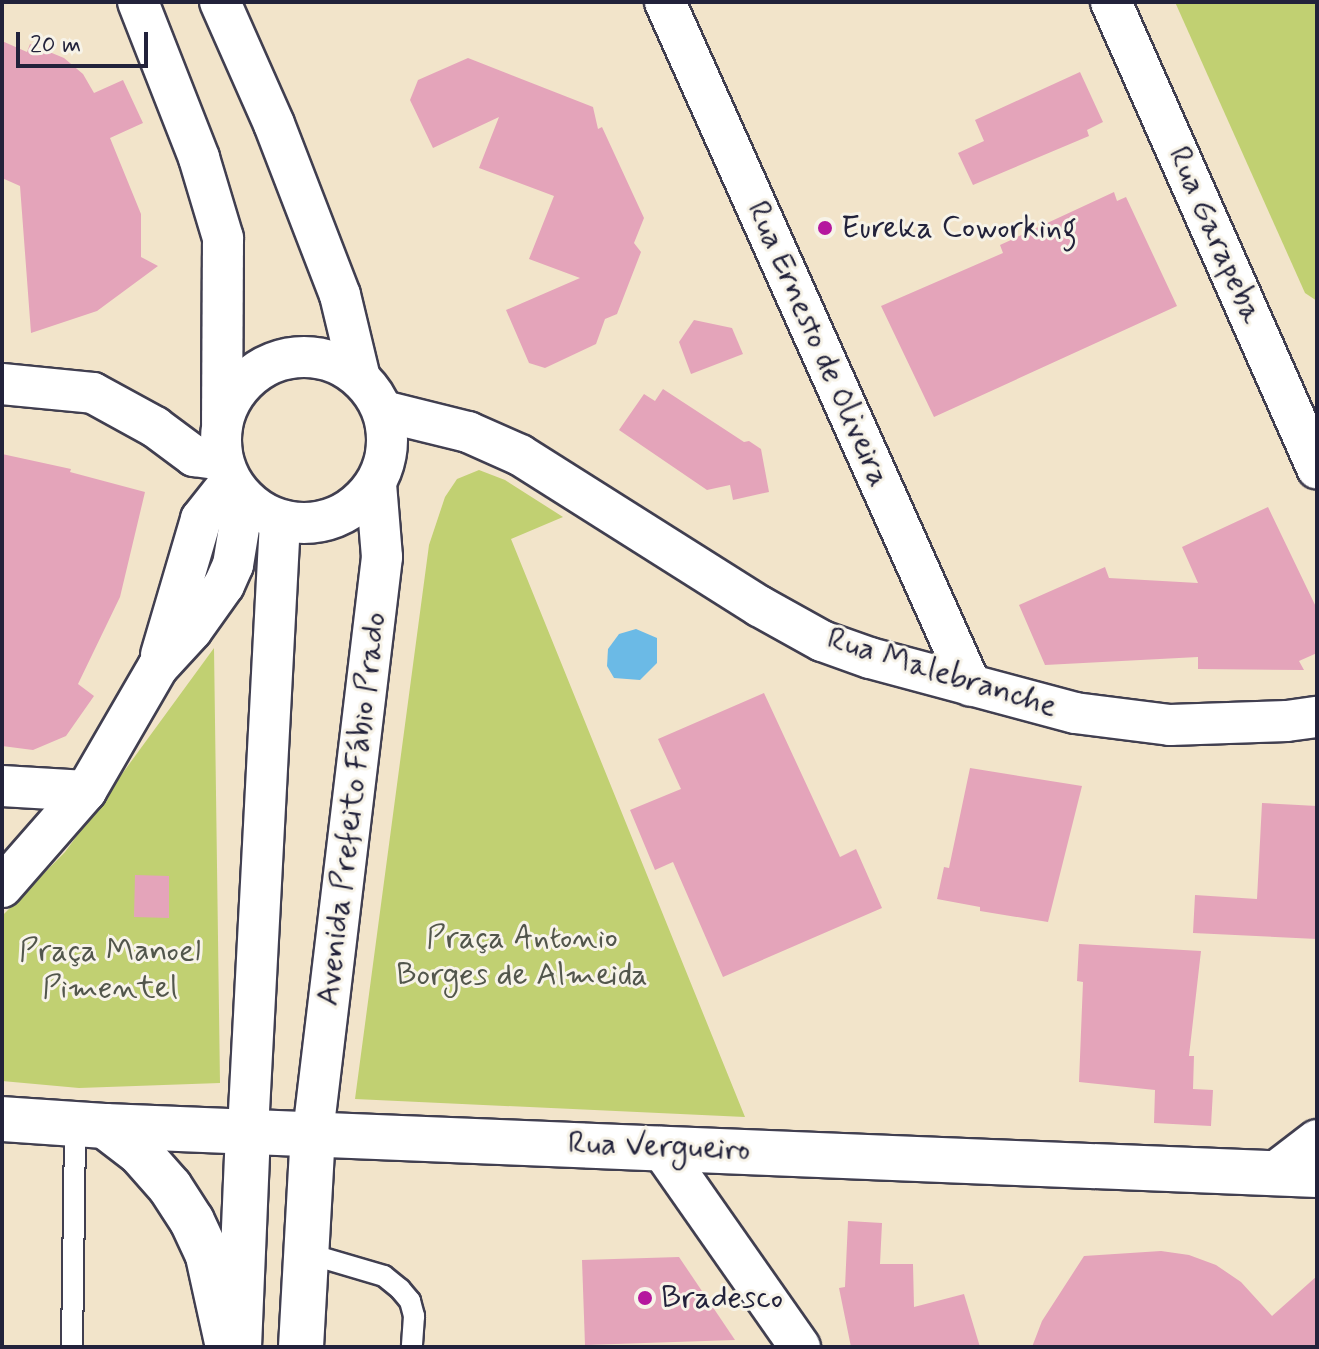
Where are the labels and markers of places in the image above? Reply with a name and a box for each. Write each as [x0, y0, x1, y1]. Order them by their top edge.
place label: Eureka Coworking [841, 209, 1084, 247]
marker: Eureka Coworking [816, 219, 834, 237]
place label: Bradesco [661, 1279, 783, 1317]
marker: Bradesco [636, 1289, 654, 1307]

